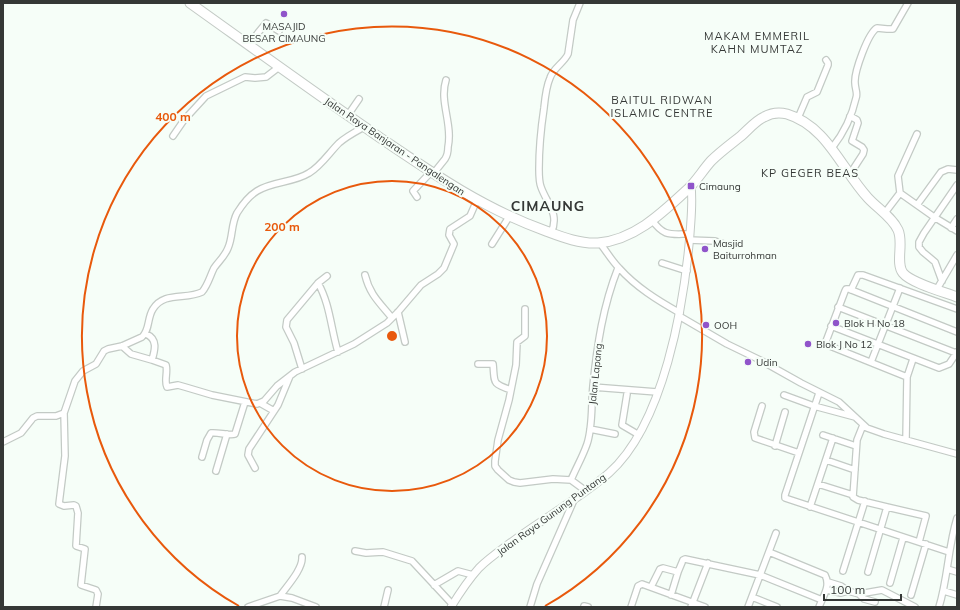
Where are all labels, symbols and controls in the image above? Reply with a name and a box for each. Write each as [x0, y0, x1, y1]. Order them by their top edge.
marker: MASAJID BESAR CIMAUNG [279, 9, 289, 19]
place label: MASAJID BESAR CIMAUNG [242, 20, 326, 45]
district label: MAKAM EMMERIL KAHN MUMTAZ [704, 29, 810, 56]
district label: BAITUL RIDWAN ISLAMIC CENTRE [610, 93, 714, 120]
street label: Jalan Raya Banjaran - Pangalengan [322, 94, 467, 198]
text: 400 m [155, 109, 191, 124]
district label: KP GEGER BEAS [761, 166, 859, 180]
place label: Cimaung [699, 180, 741, 193]
marker: Cimaung [686, 181, 696, 191]
district label: CIMAUNG [511, 197, 585, 215]
text: 200 m [264, 219, 300, 234]
place label: Masjid Baiturrohman [713, 237, 777, 262]
marker: Masjid Baiturrohman [700, 244, 710, 254]
place label: Blok H No 18 [844, 317, 905, 330]
marker: Blok H No 18 [831, 318, 841, 328]
place label: OOH [714, 319, 737, 332]
marker: OOH [701, 320, 711, 330]
centre of rings [385, 329, 399, 343]
place label: Blok J No 12 [816, 338, 872, 351]
marker: Blok J No 12 [803, 339, 813, 349]
street label: Jalan Lapang [586, 343, 605, 405]
place label: Udin [756, 356, 778, 369]
marker: Udin [743, 357, 753, 367]
street label: Jalan Raya Gunung Puntang [494, 470, 608, 558]
scale bar [824, 576, 901, 602]
text: 100 m [830, 582, 865, 597]

